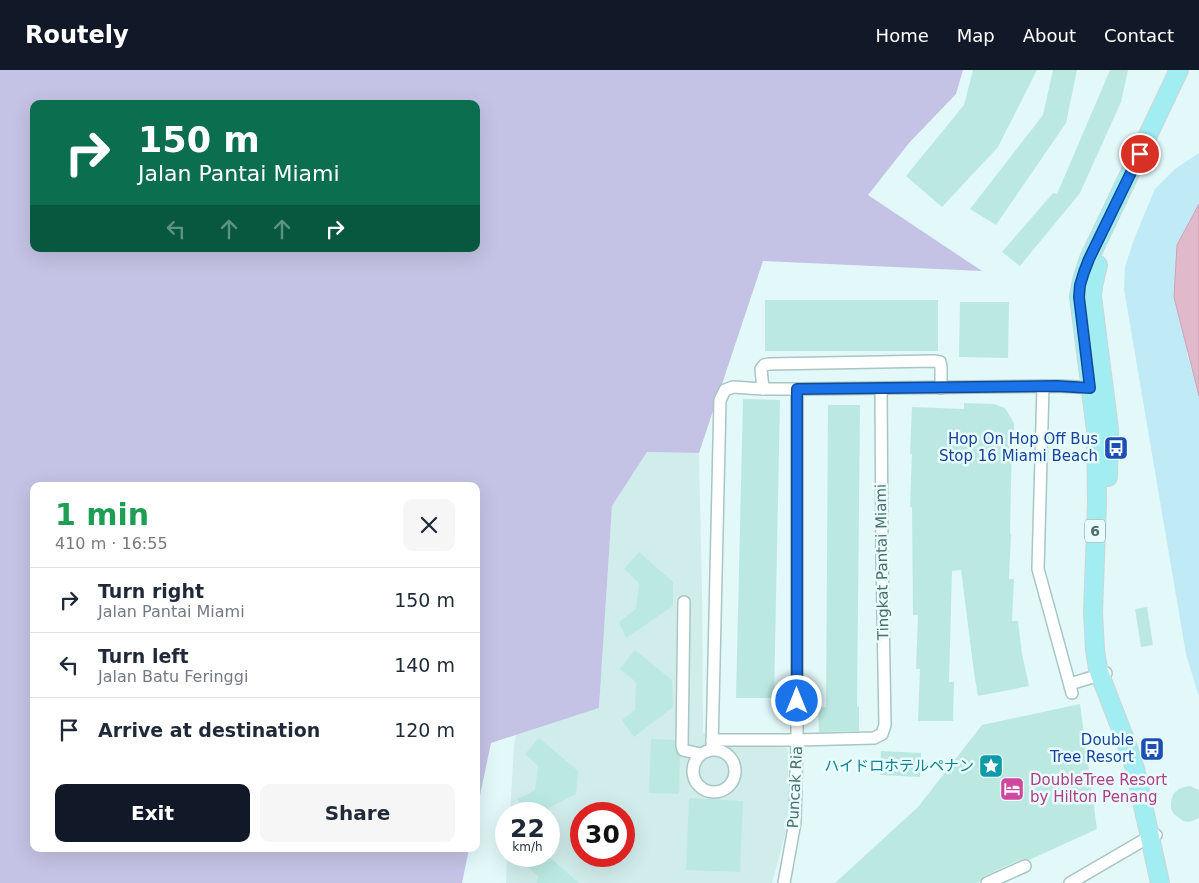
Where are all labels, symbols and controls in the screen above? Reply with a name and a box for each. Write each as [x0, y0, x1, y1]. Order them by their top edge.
text: Routely [25, 21, 129, 49]
text: Home [876, 25, 929, 46]
text: Map [957, 25, 995, 46]
text: About [1023, 25, 1076, 46]
text: Contact [1104, 25, 1174, 46]
icon: right [55, 120, 120, 185]
text: 150 m [138, 120, 260, 160]
pin [1119, 133, 1161, 175]
icon: arrive [1126, 140, 1154, 168]
text: Jalan Pantai Miami [138, 161, 340, 186]
icon: left [162, 215, 190, 243]
icon: ahead [215, 215, 243, 243]
icon: ahead [268, 215, 296, 243]
icon: right [321, 215, 349, 243]
place label: Hop On Hop Off Bus Stop 16 Miami Beach [939, 430, 1098, 465]
bus stop icon: Hop On Hop Off Bus Stop 16 Miami Beach [1103, 435, 1129, 461]
street label: Tingkat Pantai Miami [872, 484, 892, 641]
text: 1 min [55, 497, 149, 532]
button: close [403, 499, 455, 551]
road number: 6 [1085, 520, 1105, 542]
text: 410 m · 16:55 [55, 534, 168, 553]
text: Turn right [98, 580, 204, 602]
icon: right [55, 586, 83, 614]
text: 150 m [394, 589, 455, 611]
text: Jalan Pantai Miami [98, 602, 245, 621]
text: Turn left [98, 645, 189, 667]
icon: left [55, 651, 83, 679]
text: 140 m [394, 654, 455, 676]
text: Jalan Batu Feringgi [98, 667, 248, 686]
position arrow [770, 674, 822, 726]
icon: arrive [55, 716, 83, 744]
text: Arrive at destination [98, 719, 320, 741]
text: 120 m [394, 719, 455, 741]
place label: Double Tree Resort [1049, 731, 1134, 766]
bus stop icon: Double Tree Resort [1139, 736, 1165, 762]
street label: Puncak Ria [784, 745, 806, 829]
place icon: ハイドロホテルペナン [978, 753, 1004, 779]
place label: ハイドロホテルペナン [824, 757, 974, 775]
place label: DoubleTree Resort by Hilton Penang [1030, 771, 1167, 806]
hotel icon: DoubleTree Resort by Hilton Penang [999, 776, 1025, 802]
button: Exit [55, 784, 250, 842]
button: Share [260, 784, 455, 842]
speed limit sign: 30 [570, 802, 635, 867]
text: 22 [510, 814, 545, 843]
text: km/h [512, 840, 543, 854]

